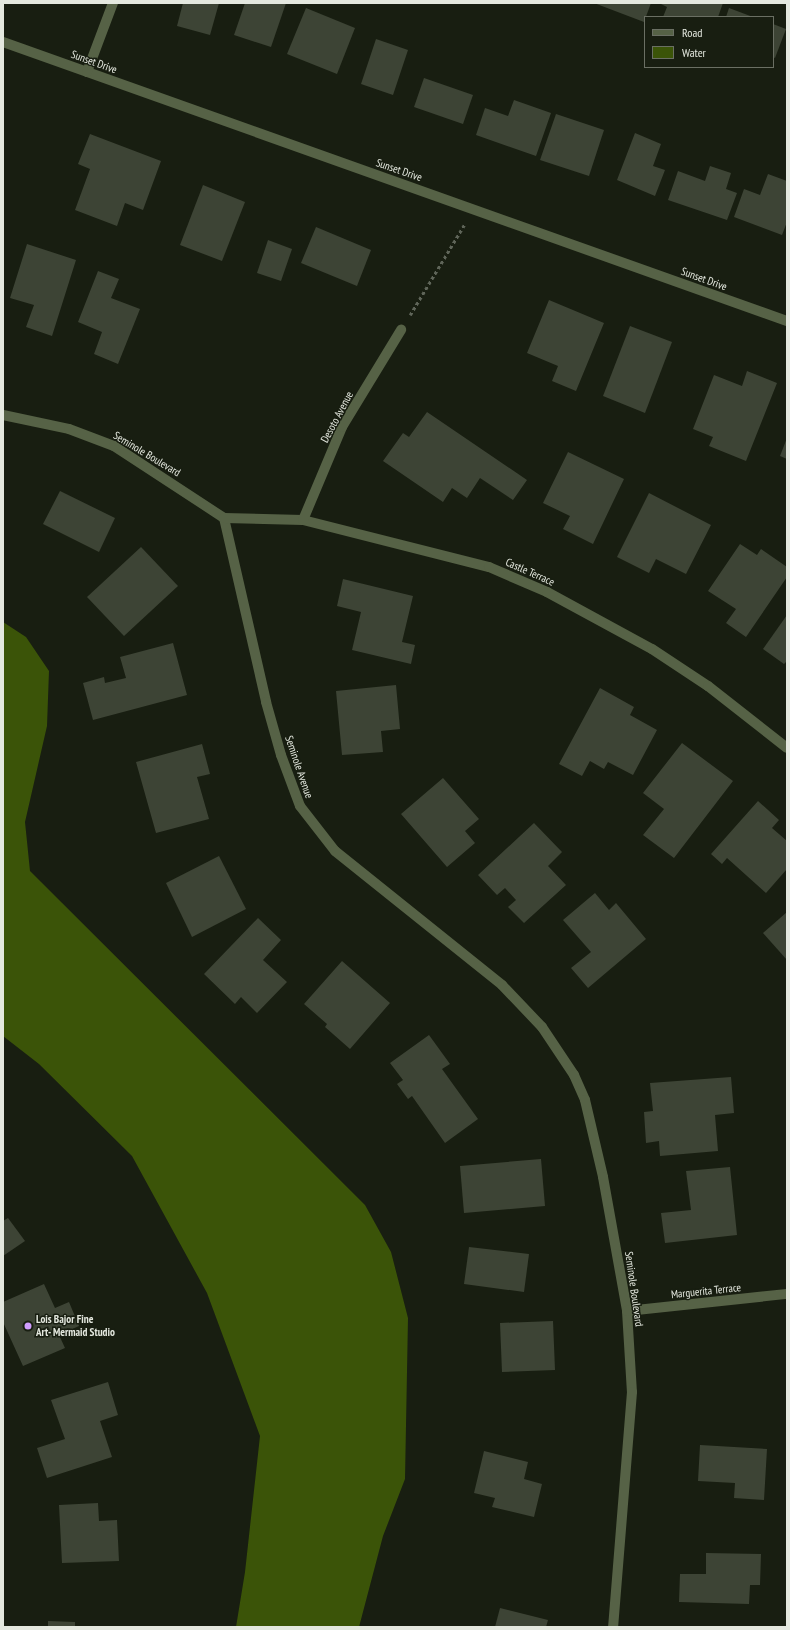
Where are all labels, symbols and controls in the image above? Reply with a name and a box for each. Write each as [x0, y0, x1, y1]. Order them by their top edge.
legend [644, 16, 774, 68]
text: Road [682, 25, 702, 40]
text: Water [682, 45, 706, 60]
street label: Sunset Drive [69, 48, 119, 76]
street label: Sunset Drive [374, 156, 424, 184]
street label: Sunset Drive [679, 265, 729, 293]
street label: Desoto Avenue [318, 389, 356, 445]
street label: Seminole Boulevard [111, 429, 183, 479]
street label: Castle Terrace [503, 555, 557, 589]
street label: Seminole Avenue [282, 734, 316, 800]
street label: Seminole Boulevard [622, 1251, 646, 1327]
street label: Marguerita Terrace [670, 1281, 742, 1301]
place label: Lois Bajor Fine Art- Mermaid Studio [36, 1313, 116, 1339]
marker: Lois Bajor Fine Art- Mermaid Studio [23, 1321, 33, 1331]

